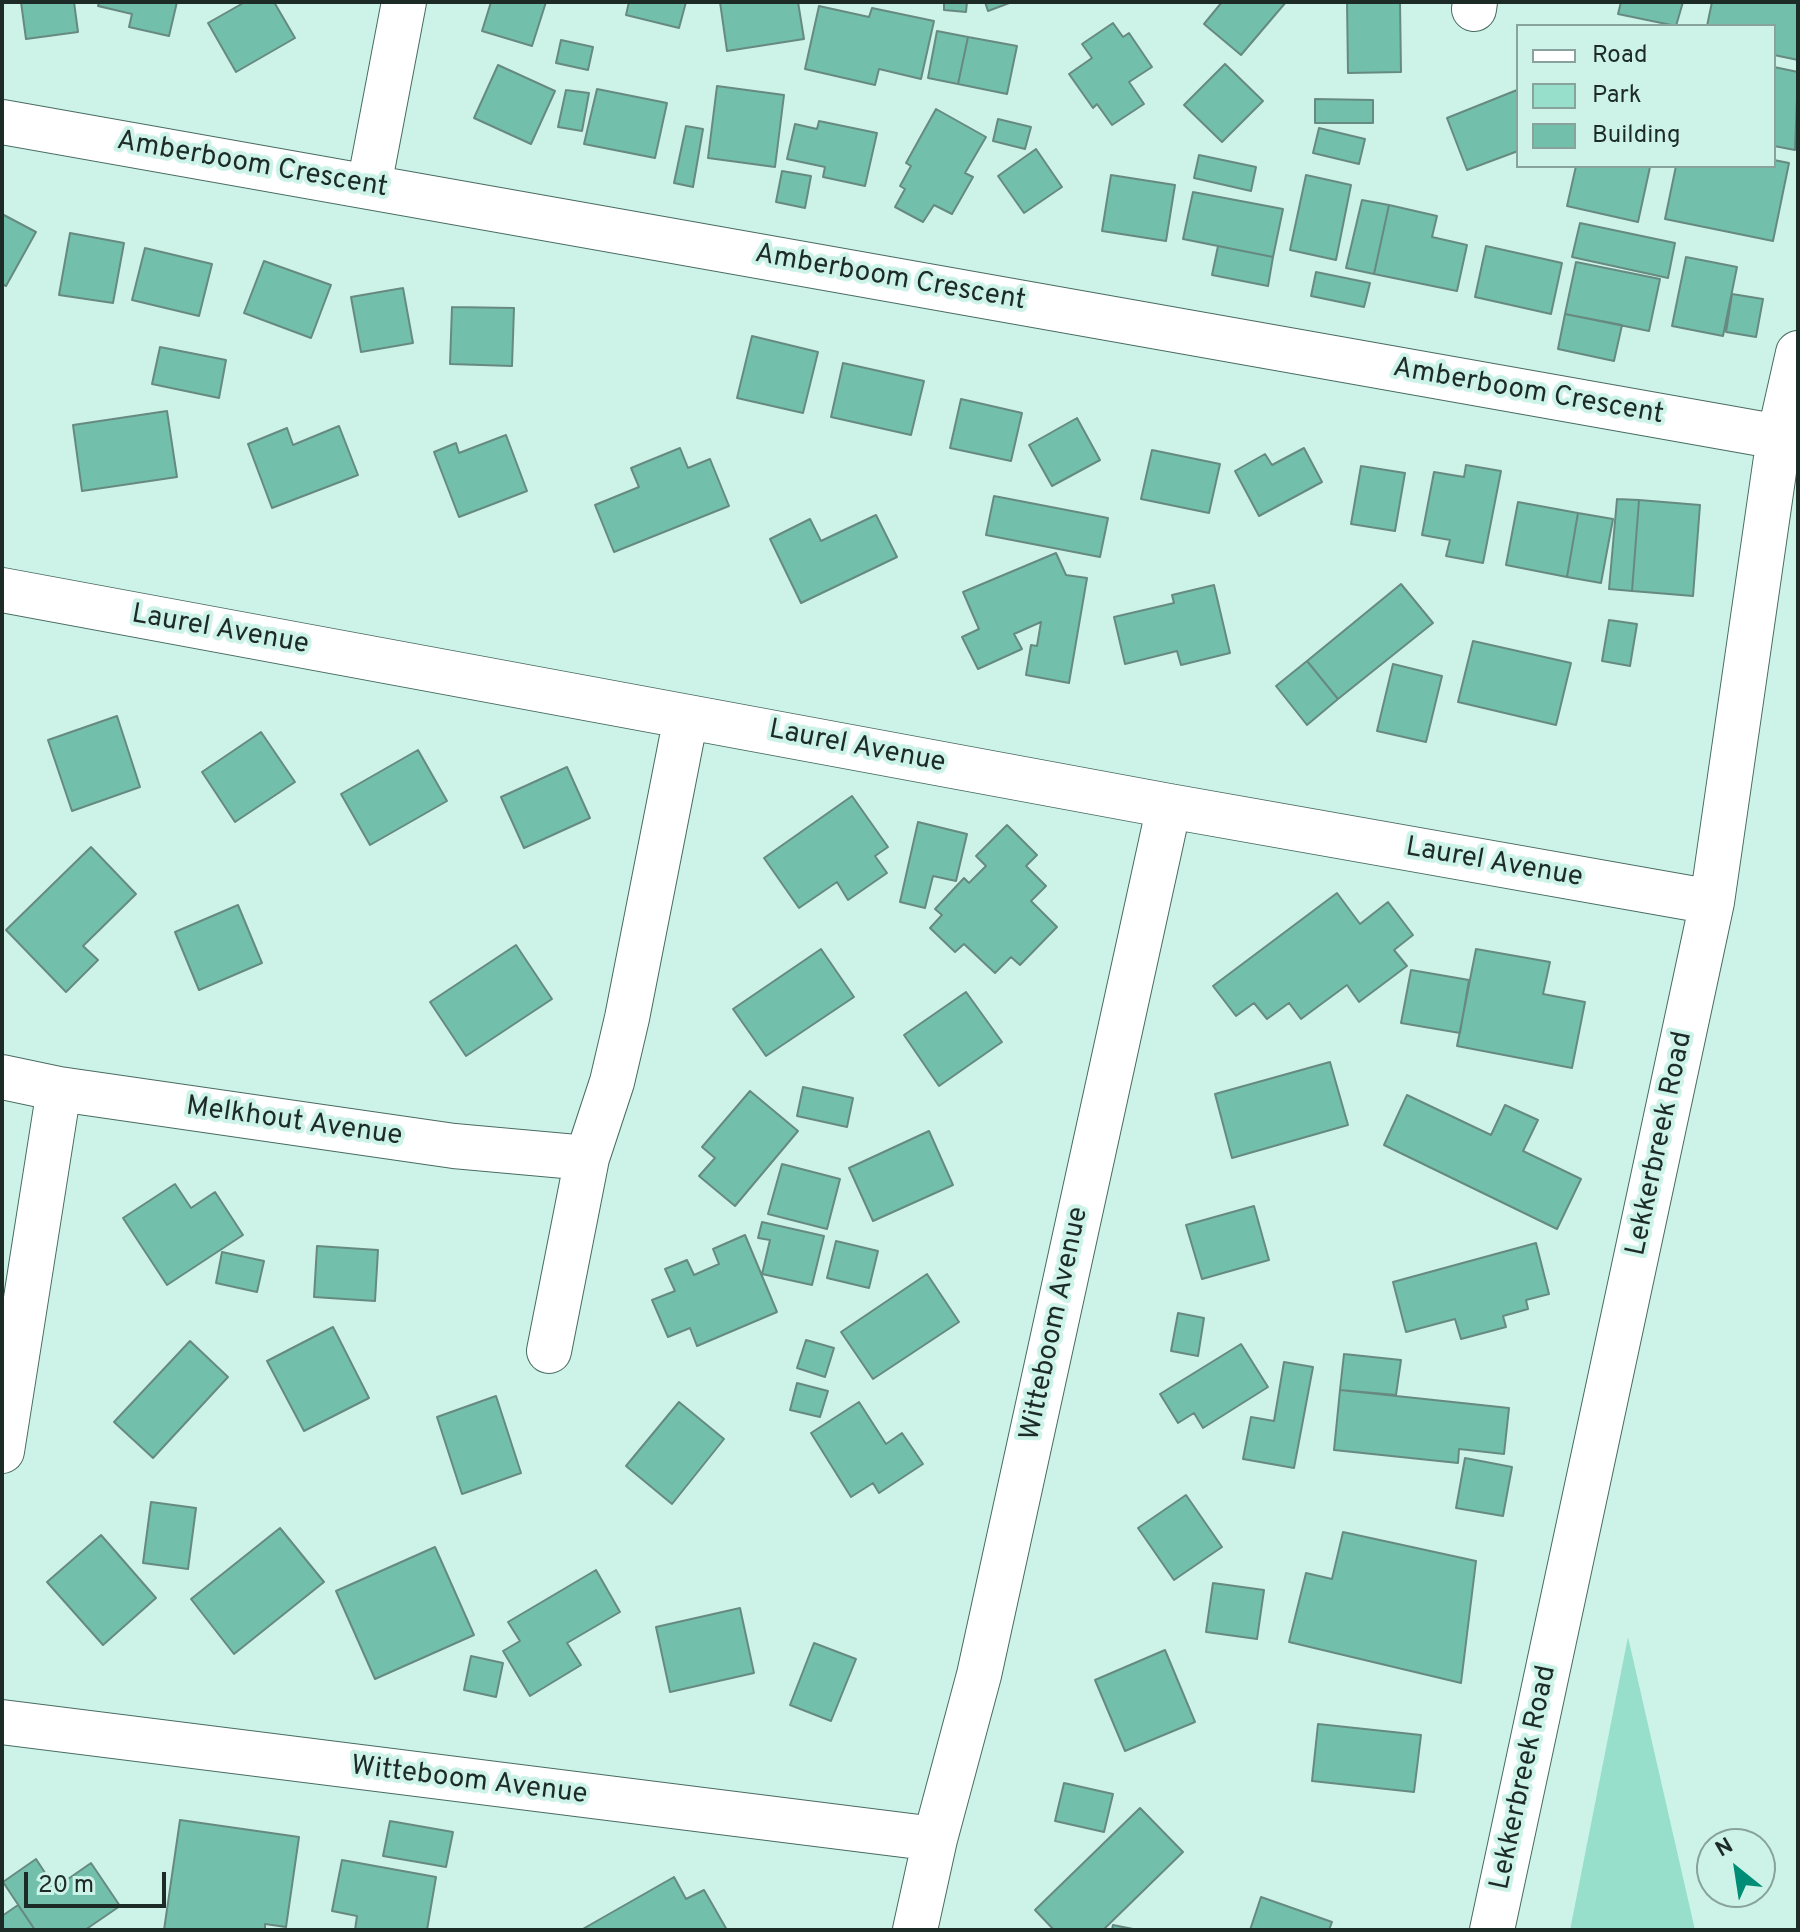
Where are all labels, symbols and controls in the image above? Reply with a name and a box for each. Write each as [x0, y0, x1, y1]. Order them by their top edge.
legend [1516, 24, 1776, 168]
text: Road [1592, 41, 1648, 71]
text: Park [1592, 81, 1642, 111]
text: Building [1592, 121, 1681, 151]
street label: Amberboom Crescent [114, 126, 390, 206]
street label: Amberboom Crescent [752, 239, 1028, 319]
street label: Amberboom Crescent [1390, 353, 1666, 433]
street label: Laurel Avenue [129, 599, 311, 663]
street label: Laurel Avenue [766, 714, 948, 782]
street label: Laurel Avenue [1403, 832, 1585, 896]
street label: Lekkerbreek Road [1621, 1029, 1701, 1259]
street label: Melkhout Avenue [184, 1091, 404, 1155]
street label: Witteboom Avenue [1015, 1204, 1097, 1444]
street label: Lekkerbreek Road [1485, 1663, 1565, 1893]
street label: Witteboom Avenue [349, 1751, 589, 1813]
north arrow [1696, 1828, 1776, 1908]
text: N [1711, 1833, 1738, 1864]
scale bar [28, 1856, 170, 1906]
text: 20 m [38, 1871, 94, 1901]

